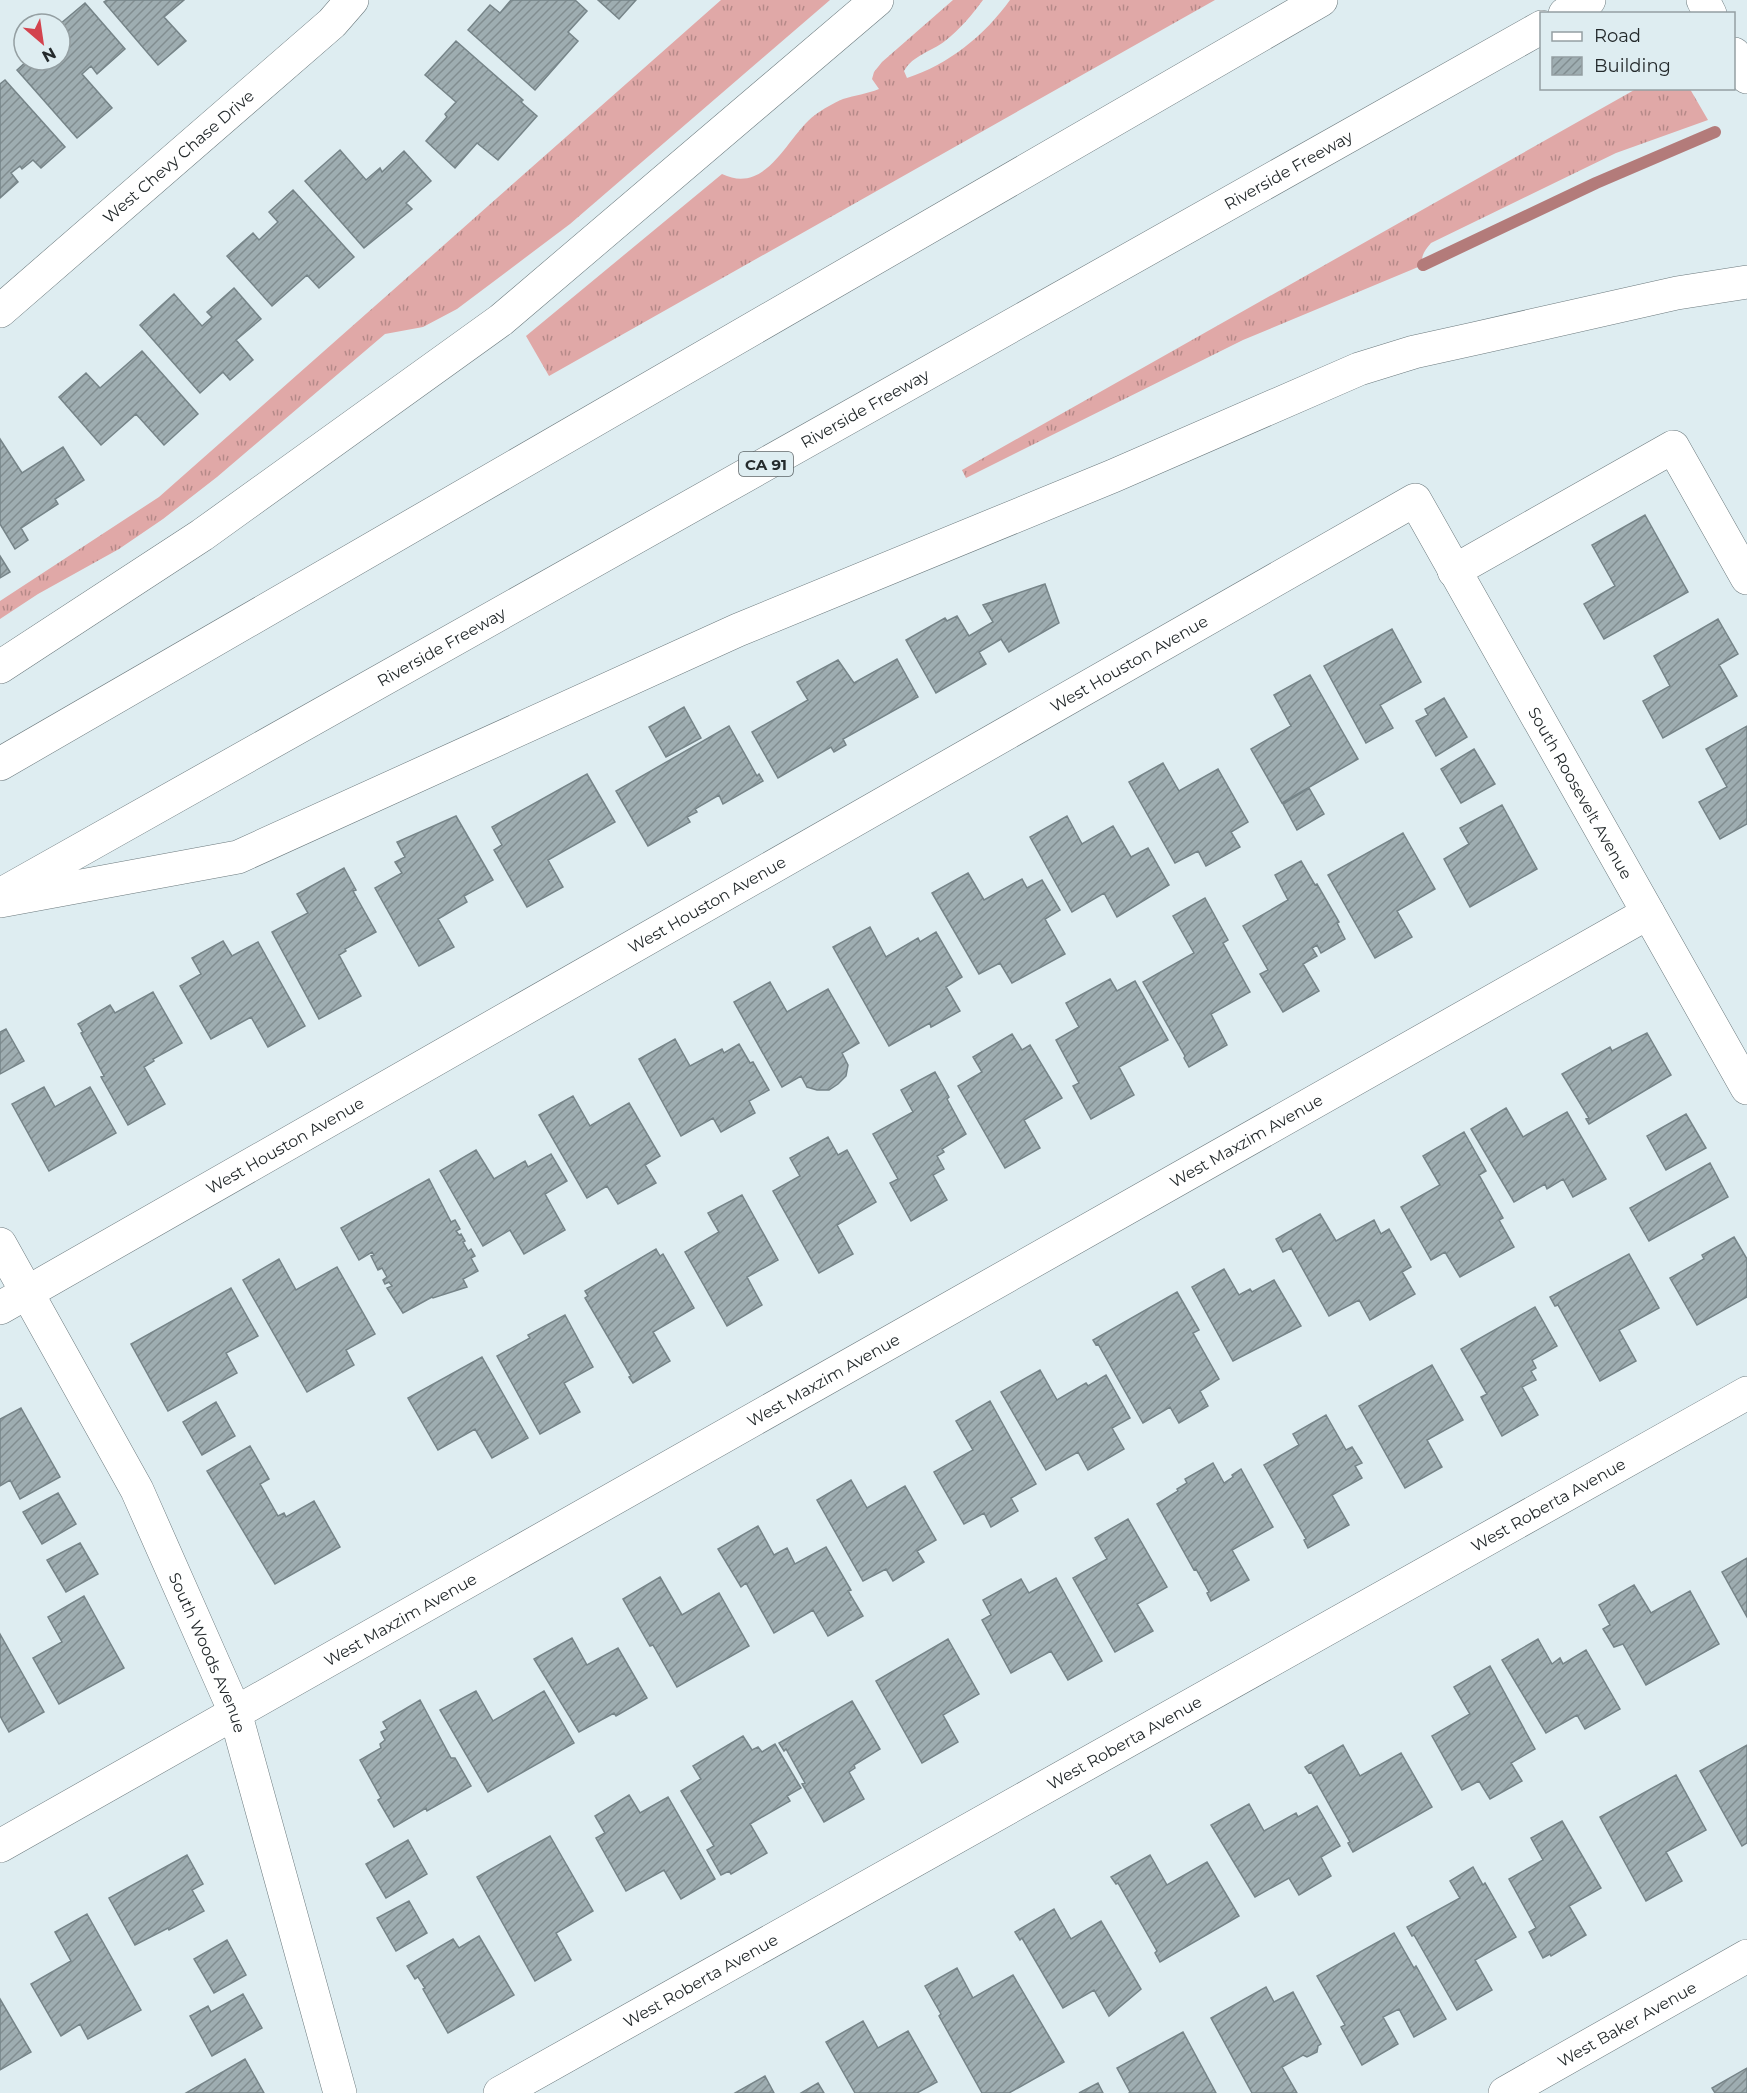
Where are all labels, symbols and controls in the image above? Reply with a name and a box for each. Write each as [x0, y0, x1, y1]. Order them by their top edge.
north arrow [12, 12, 72, 72]
legend [1540, 12, 1735, 90]
text: Road [1594, 25, 1641, 47]
text: N [39, 43, 59, 66]
text: Building [1594, 55, 1671, 77]
street label: West Chevy Chase Drive [99, 86, 258, 227]
street label: Riverside Freeway [1221, 126, 1356, 214]
street label: Riverside Freeway [797, 364, 932, 452]
road number: CA 91 [739, 452, 793, 476]
street label: Riverside Freeway [374, 603, 509, 690]
street label: West Houston Avenue [1047, 611, 1211, 716]
street label: South Roosevelt Avenue [1524, 704, 1637, 882]
street label: West Houston Avenue [625, 852, 789, 957]
street label: West Maxzim Avenue [1166, 1090, 1326, 1191]
street label: West Houston Avenue [203, 1093, 367, 1198]
street label: West Maxzim Avenue [744, 1329, 903, 1431]
street label: West Roberta Avenue [1468, 1454, 1629, 1556]
street label: West Maxzim Avenue [321, 1569, 480, 1670]
street label: South Woods Avenue [165, 1570, 250, 1735]
street label: West Roberta Avenue [1044, 1692, 1205, 1793]
street label: West Roberta Avenue [620, 1929, 781, 2031]
street label: West Baker Avenue [1554, 1977, 1700, 2071]

